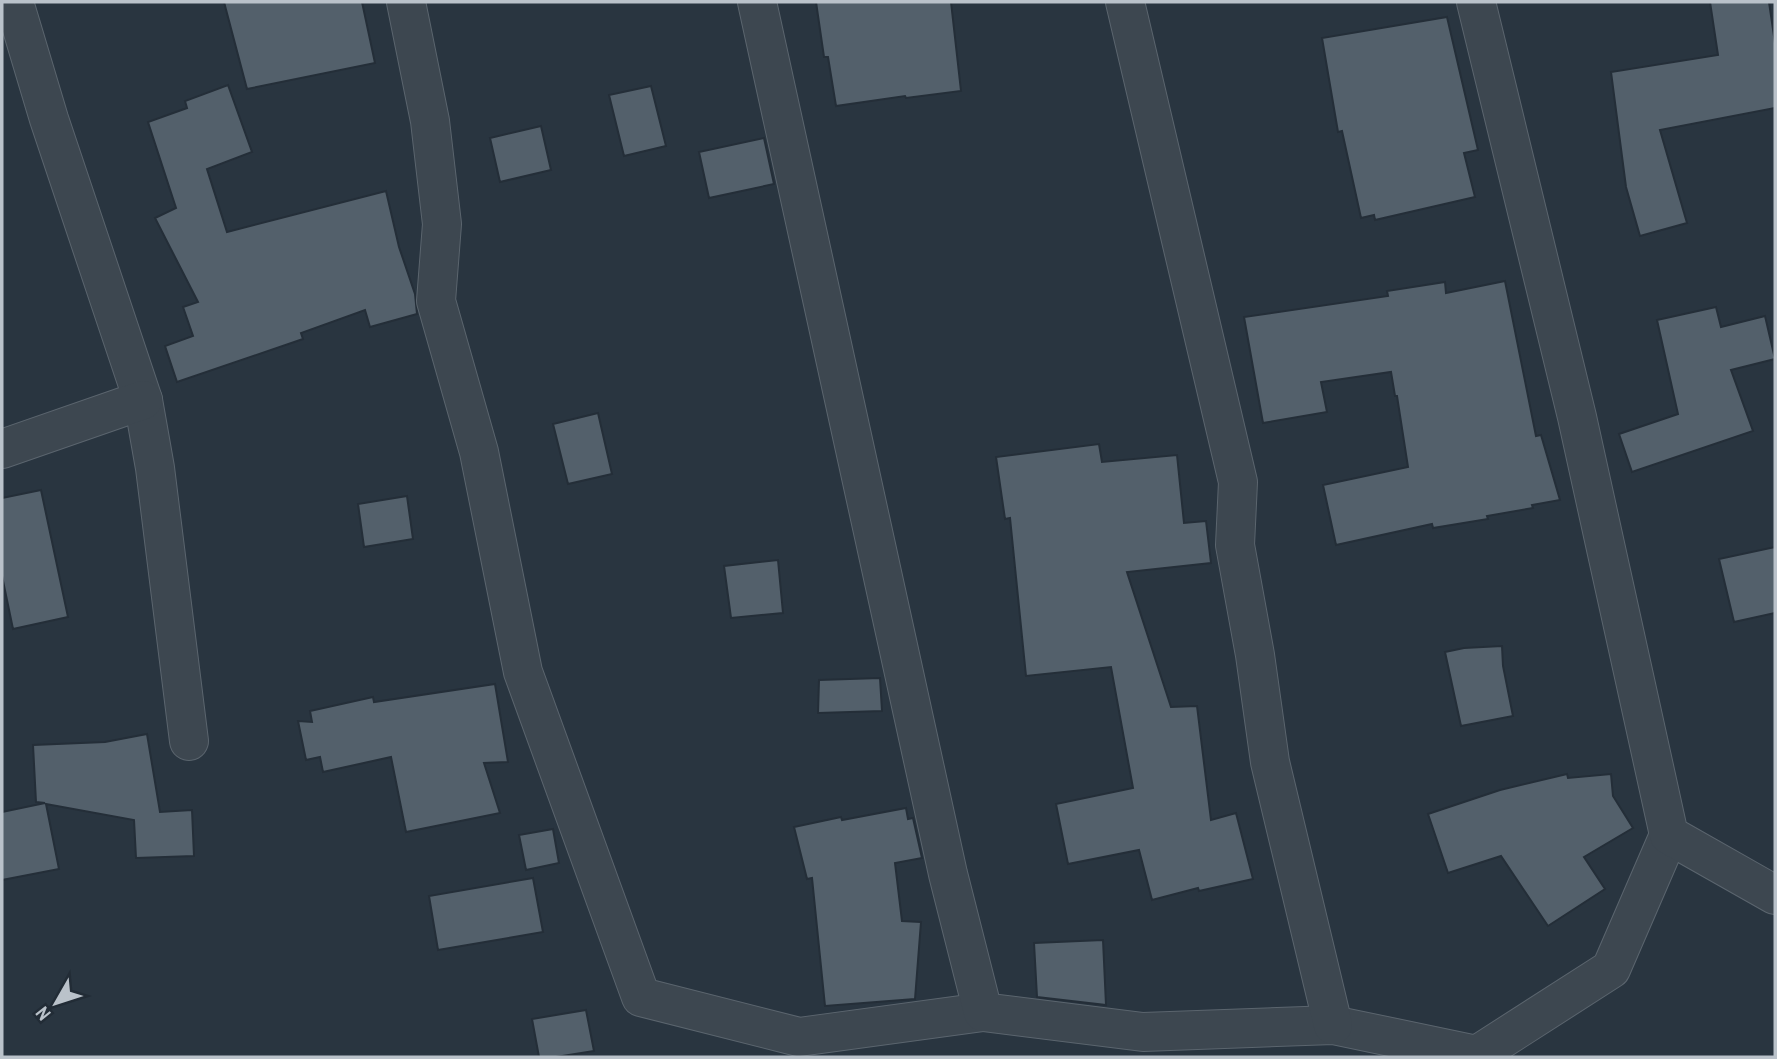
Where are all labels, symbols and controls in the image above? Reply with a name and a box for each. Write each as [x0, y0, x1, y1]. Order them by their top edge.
north arrow [21, 968, 91, 1038]
text: N [29, 1001, 56, 1026]

